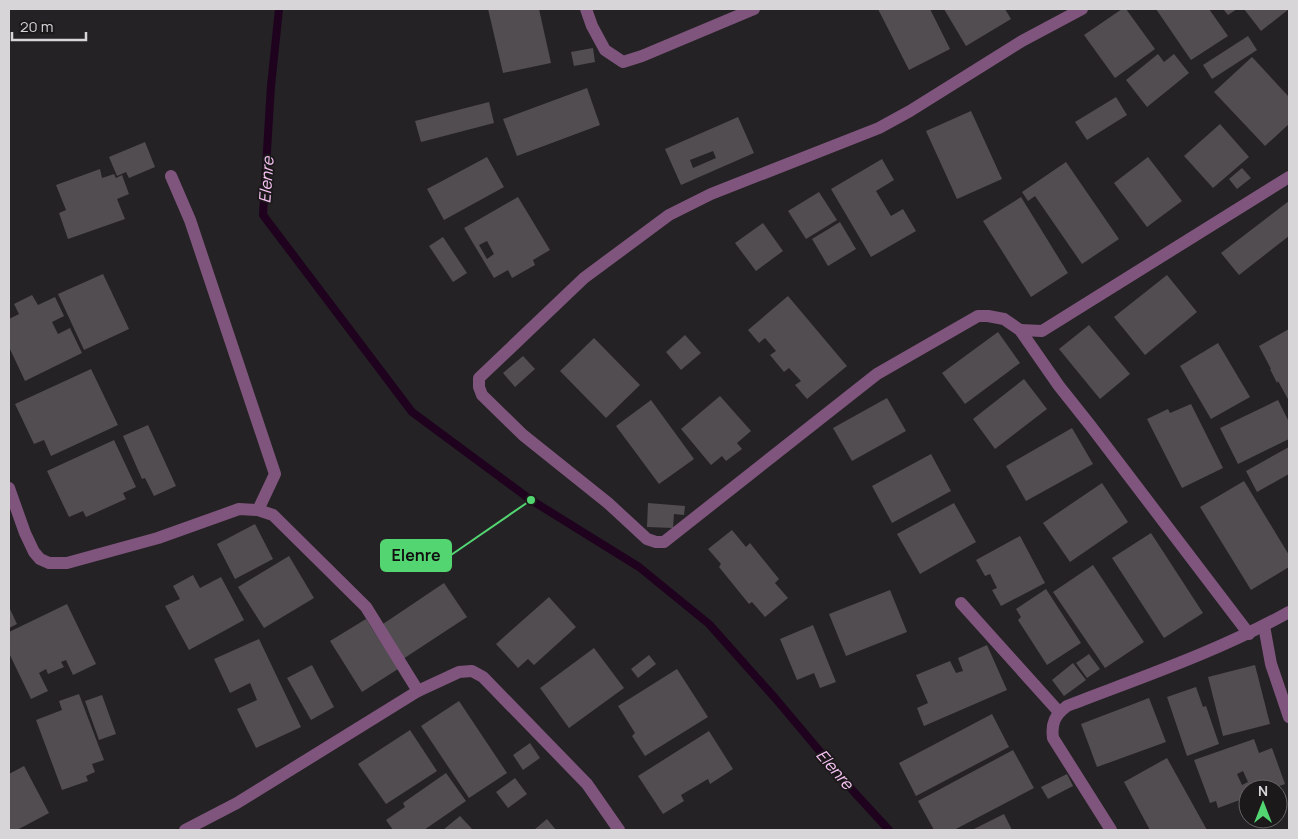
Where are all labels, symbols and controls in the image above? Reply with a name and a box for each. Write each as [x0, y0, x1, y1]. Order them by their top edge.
scale bar [12, 10, 86, 42]
text: 20 m [20, 16, 53, 37]
water label: Elenre [253, 154, 279, 204]
callout: Elenre [381, 540, 451, 571]
text: Elenre [391, 544, 441, 566]
water label: Elenre [811, 744, 860, 795]
north arrow [1238, 779, 1288, 829]
text: N [1258, 781, 1268, 800]

